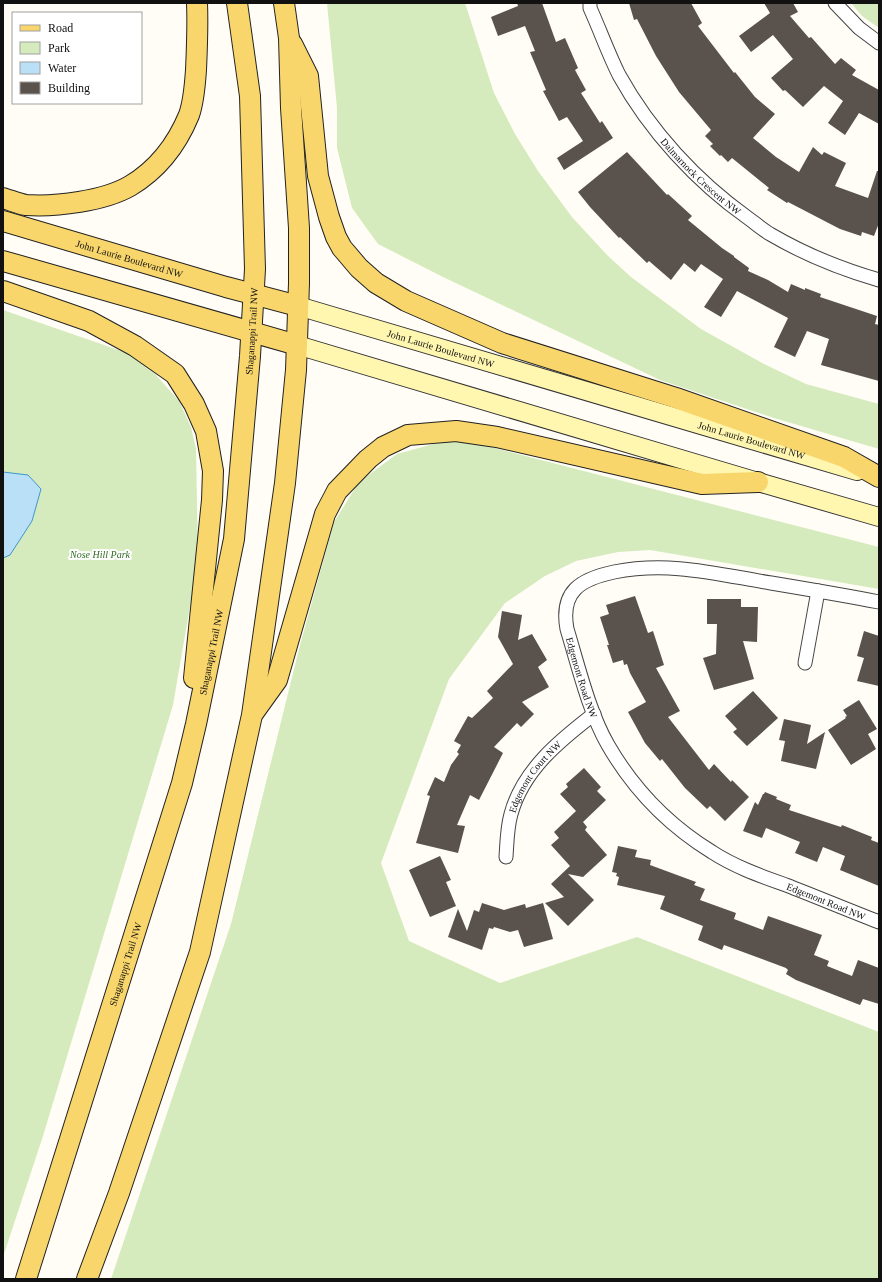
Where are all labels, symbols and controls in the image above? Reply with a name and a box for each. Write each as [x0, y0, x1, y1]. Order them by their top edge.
legend [12, 12, 142, 104]
text: Road [48, 21, 73, 35]
text: Park [48, 41, 70, 55]
text: Water [48, 61, 76, 75]
text: Building [48, 81, 90, 95]
street label: Dalmarnock Crescent NW [659, 136, 744, 217]
street label: John Laurie Boulevard NW [75, 237, 185, 280]
street label: Shaganappi Trail NW [243, 287, 259, 375]
street label: John Laurie Boulevard NW [386, 327, 496, 369]
street label: John Laurie Boulevard NW [697, 419, 807, 461]
park label: Nose Hill Park [69, 549, 131, 560]
street label: Shaganappi Trail NW [197, 608, 225, 696]
street label: Edgemont Road NW [564, 636, 600, 720]
street label: Edgemont Court NW [506, 738, 563, 814]
street label: Edgemont Road NW [785, 880, 868, 922]
street label: Shaganappi Trail NW [107, 920, 144, 1008]

